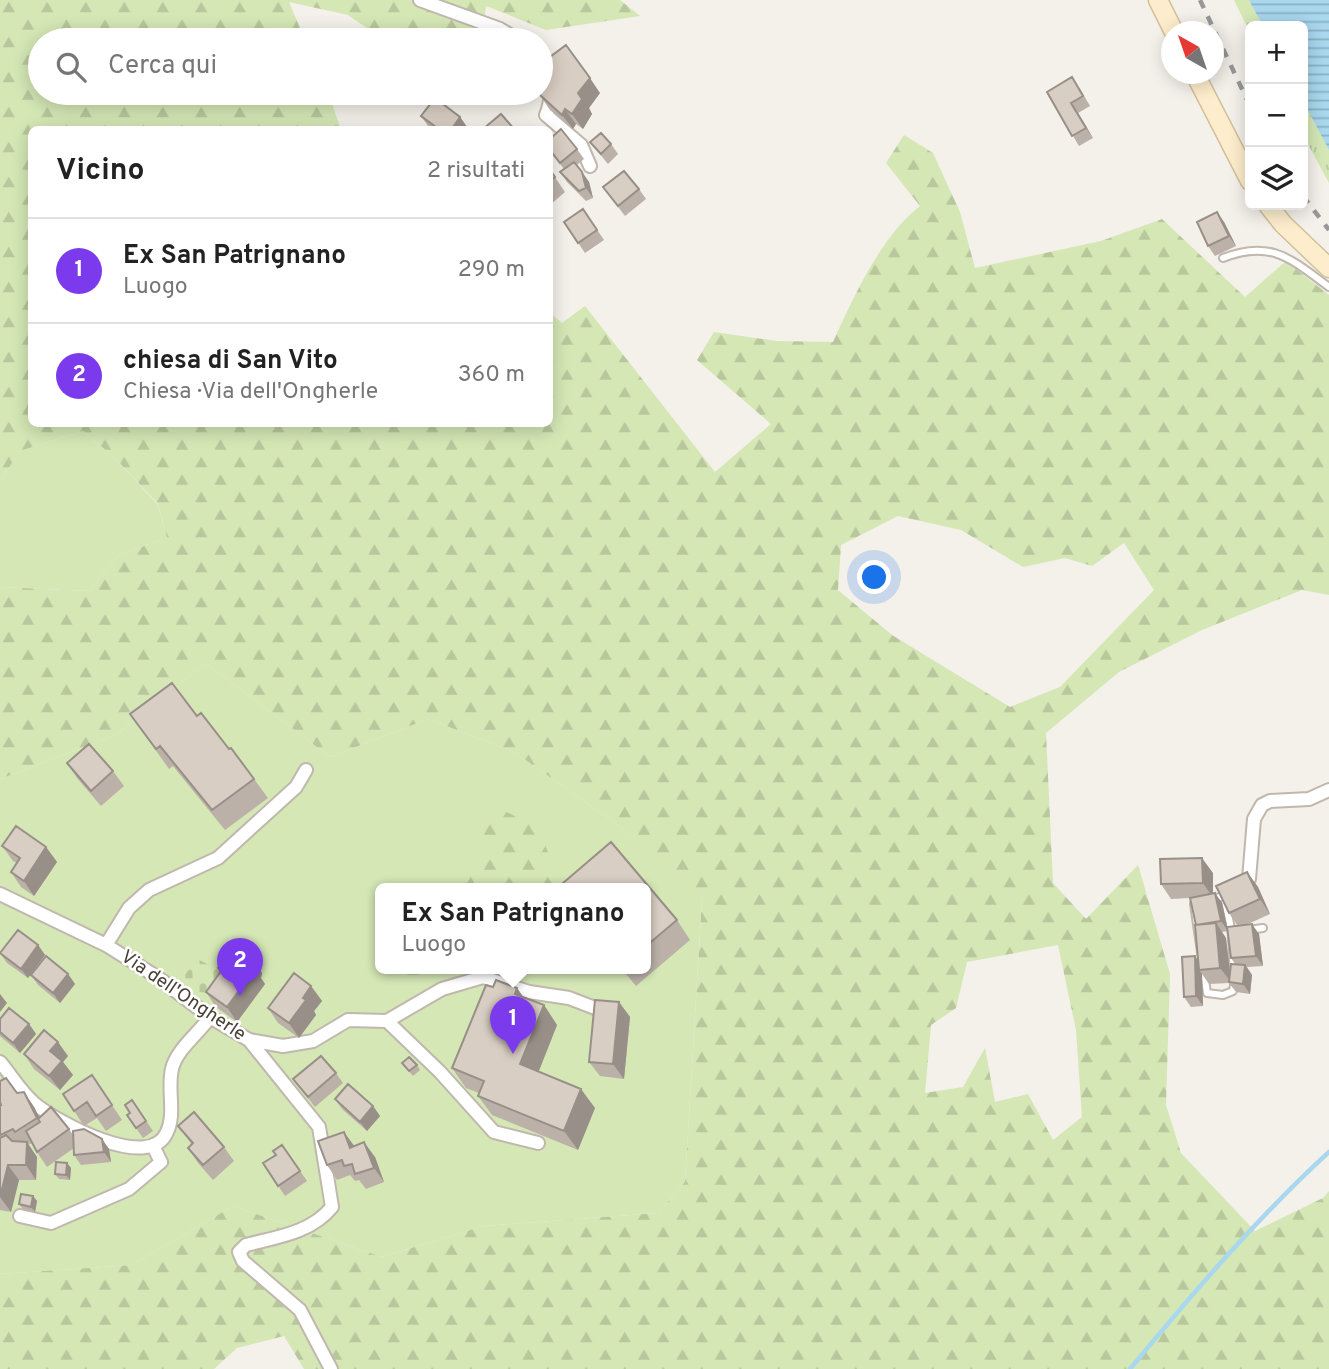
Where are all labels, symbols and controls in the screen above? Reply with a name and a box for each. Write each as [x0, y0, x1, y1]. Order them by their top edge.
north arrow [1161, 21, 1224, 84]
map controls [1245, 21, 1308, 210]
button: + [1245, 21, 1308, 84]
search box [28, 28, 553, 105]
icon: search [52, 48, 90, 86]
text: Cerca qui [108, 50, 217, 83]
button: − [1245, 84, 1308, 147]
button: layers [1245, 147, 1308, 210]
text: Vicino [56, 153, 145, 190]
text: 2 risultati [427, 157, 525, 186]
text: Ex San Patrignano [123, 240, 346, 273]
text: 1 [74, 256, 84, 285]
text: 290 m [458, 256, 525, 285]
text: Luogo [123, 273, 188, 302]
text: chiesa di San Vito [123, 345, 338, 378]
text: 2 [72, 361, 86, 390]
text: 360 m [458, 361, 525, 390]
text: Chiesa · Via dell'Ongherle [123, 378, 378, 407]
your location [857, 560, 891, 594]
popup [375, 883, 651, 974]
text: Ex San Patrignano [402, 898, 624, 931]
text: Luogo [402, 931, 466, 960]
pin: 2 [217, 938, 263, 996]
street label: Via dell'Ongherle [116, 945, 250, 1047]
pin: 1 [490, 996, 536, 1054]

